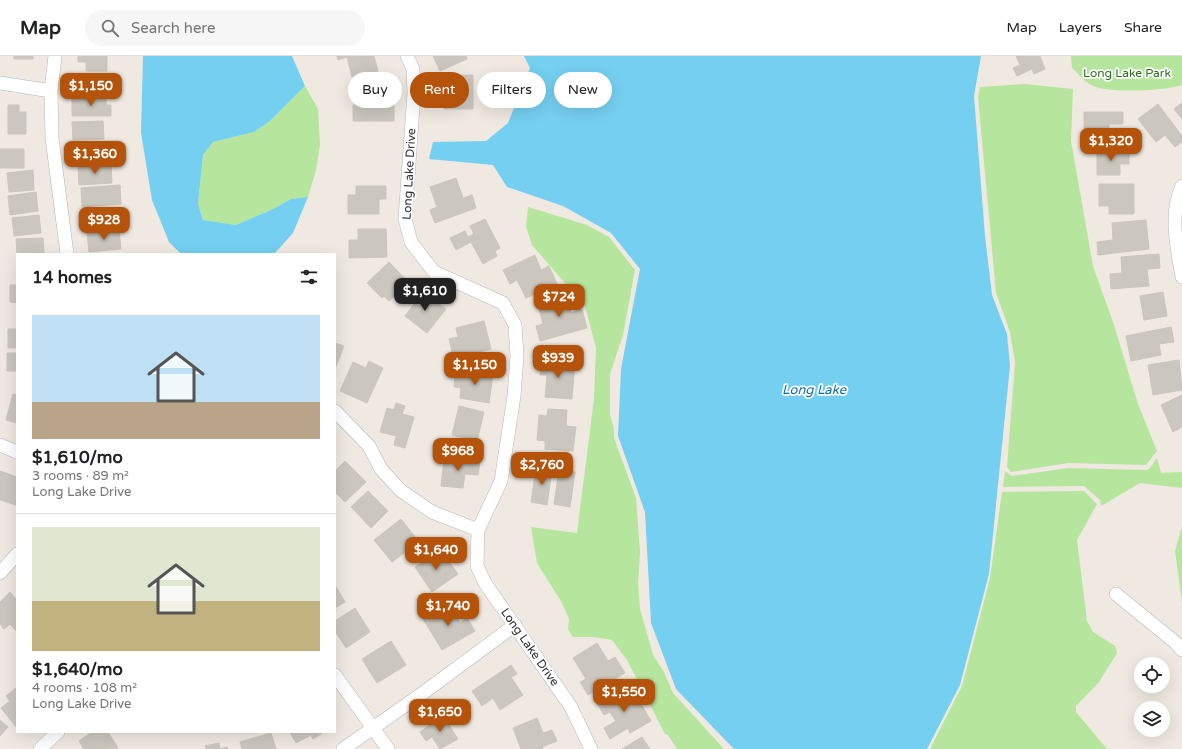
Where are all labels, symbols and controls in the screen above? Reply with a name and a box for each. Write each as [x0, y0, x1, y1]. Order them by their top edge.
search box [85, 10, 365, 46]
text: Map [20, 17, 61, 39]
icon: search [99, 17, 121, 39]
text: Search here [131, 19, 215, 37]
text: Map [1007, 19, 1037, 36]
text: Layers [1059, 19, 1102, 36]
text: Share [1124, 19, 1162, 36]
park label: Long Lake Park [1083, 66, 1171, 80]
chip: Buy [348, 72, 402, 108]
chip: Rent [410, 72, 469, 108]
chip: Filters [477, 72, 546, 108]
chip: New [554, 72, 612, 108]
pin: $1,150 [58, 73, 124, 107]
text: $1,150 [69, 78, 113, 94]
street label: Long Lake Drive [400, 128, 418, 220]
pin: $1,320 [1078, 128, 1144, 162]
text: $1,320 [1089, 133, 1133, 149]
pin: $1,360 [62, 141, 128, 175]
text: $1,360 [73, 146, 117, 162]
pin: $928 [80, 207, 128, 241]
text: $928 [88, 212, 120, 228]
icon: filters [298, 266, 320, 288]
text: 14 homes [32, 267, 112, 288]
pin: $1,610 [392, 278, 458, 312]
text: $1,610 [403, 283, 447, 299]
pin: $724 [535, 284, 583, 318]
text: $724 [543, 289, 575, 305]
icon: home [140, 341, 212, 413]
pin: $939 [534, 345, 582, 379]
text: $939 [542, 350, 574, 366]
pin: $1,150 [442, 352, 508, 386]
text: $1,150 [453, 357, 497, 373]
water label: Long Lake [782, 382, 847, 398]
pin: $968 [434, 438, 482, 472]
text: $968 [442, 443, 474, 459]
text: $1,610/mo [32, 447, 123, 468]
pin: $2,760 [509, 452, 575, 486]
text: $2,760 [520, 457, 564, 473]
text: 3 rooms · 89 m² [32, 468, 129, 484]
text: Long Lake Drive [32, 484, 131, 500]
pin: $1,640 [403, 537, 469, 571]
text: $1,640 [414, 542, 458, 558]
icon: home [140, 553, 212, 625]
pin: $1,740 [415, 593, 481, 627]
text: $1,740 [426, 598, 470, 614]
street label: Long Lake Drive [498, 605, 562, 689]
map controls [1134, 657, 1170, 737]
button: locate [1134, 657, 1170, 693]
text: $1,640/mo [32, 659, 123, 680]
pin: $1,550 [591, 679, 657, 713]
text: 4 rooms · 108 m² [32, 680, 137, 696]
text: $1,550 [602, 684, 646, 700]
text: Long Lake Drive [32, 696, 131, 712]
pin: $1,650 [407, 699, 473, 733]
button: layers [1134, 701, 1170, 737]
text: $1,650 [418, 704, 462, 720]

